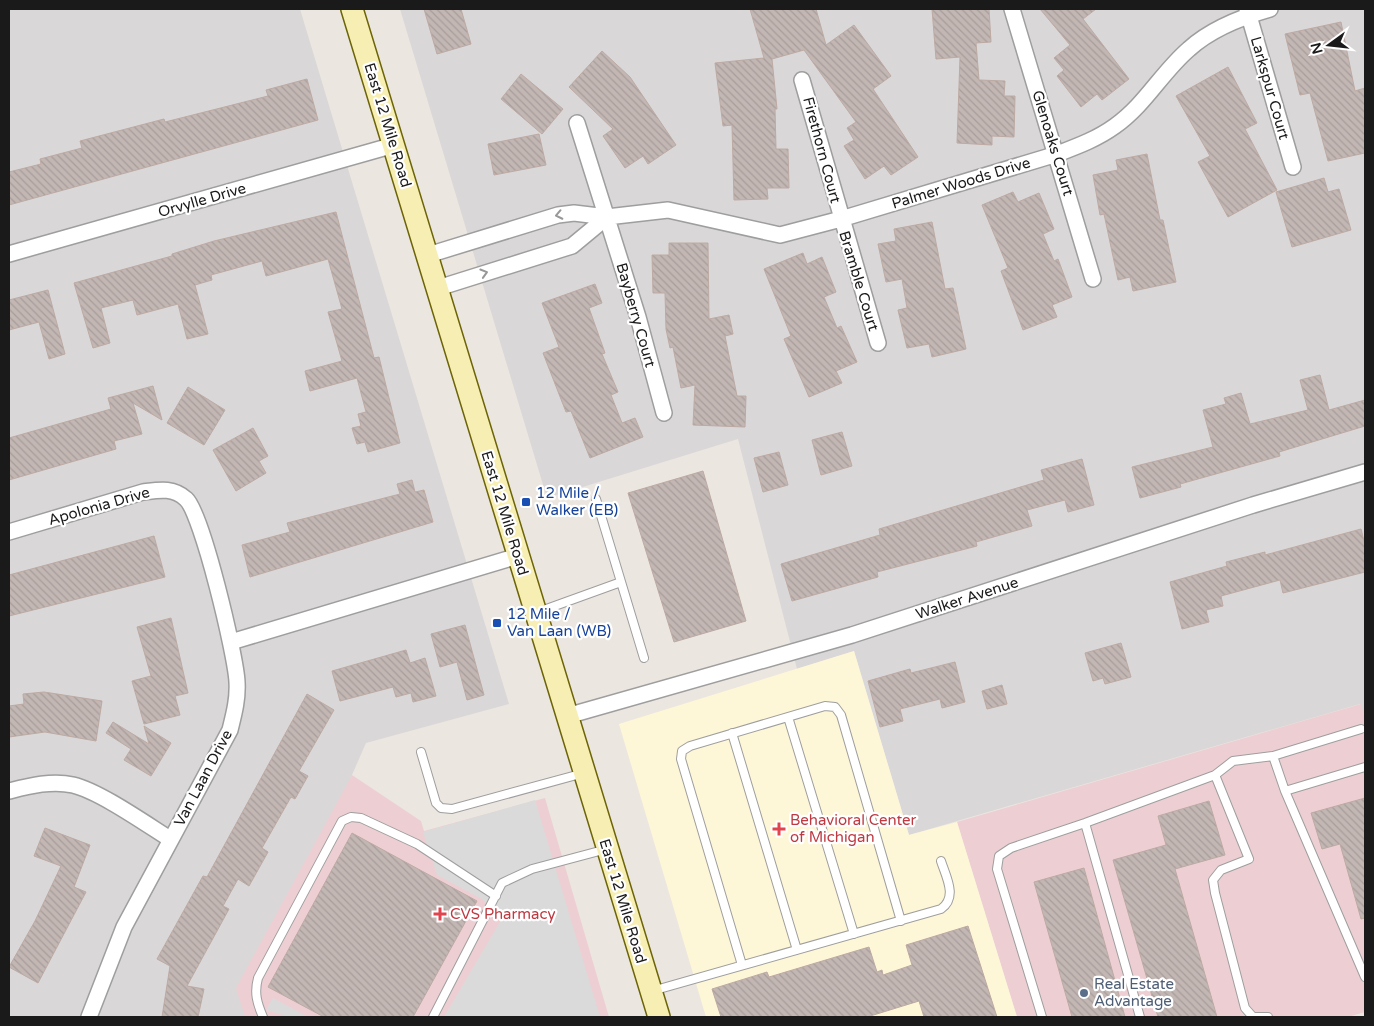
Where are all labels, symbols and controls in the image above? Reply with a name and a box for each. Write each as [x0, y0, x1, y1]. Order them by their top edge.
north arrow [1304, 20, 1354, 70]
street label: Larkspur Court [1247, 34, 1293, 142]
text: N [1307, 41, 1327, 56]
street label: East 12 Mile Road [360, 61, 416, 189]
street label: Glenoaks Court [1028, 88, 1078, 198]
street label: Firethorn Court [799, 95, 845, 205]
street label: Palmer Woods Drive [890, 153, 1032, 213]
street label: Orvylle Drive [156, 179, 248, 221]
one-way arrow [555, 209, 563, 220]
street label: Bramble Court [835, 229, 883, 333]
street label: Bayberry Court [612, 261, 660, 370]
one-way arrow [480, 269, 488, 279]
street label: East 12 Mile Road [477, 449, 533, 577]
street label: Apolonia Drive [46, 483, 152, 529]
place label: 12 Mile / Walker (EB) [536, 484, 618, 519]
marker: 12 Mile / Walker (EB) [520, 496, 532, 508]
street label: Walker Avenue [914, 573, 1020, 623]
place label: 12 Mile / Van Laan (WB) [507, 605, 611, 640]
marker: 12 Mile / Van Laan (WB) [491, 617, 503, 629]
street label: Van Laan Drive [170, 727, 236, 829]
place label: Behavioral Center of Michigan [790, 811, 917, 846]
marker: Behavioral Center of Michigan [772, 822, 786, 836]
street label: East 12 Mile Road [595, 837, 651, 965]
place label: CVS Pharmacy [450, 905, 555, 923]
marker: CVS Pharmacy [434, 908, 446, 920]
place label: Real Estate Advantage [1094, 975, 1174, 1010]
marker: Real Estate Advantage [1078, 987, 1090, 999]

